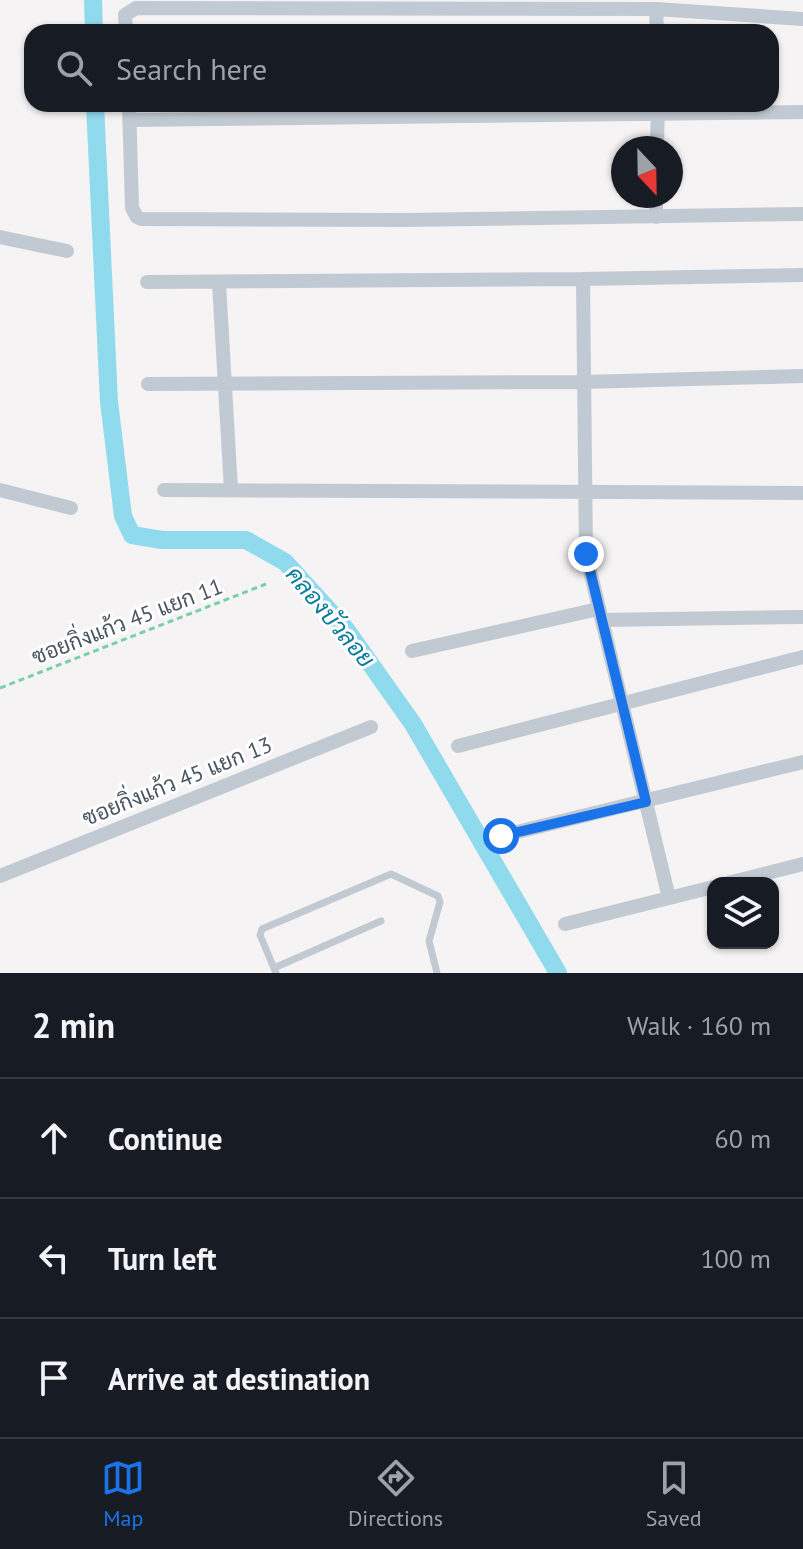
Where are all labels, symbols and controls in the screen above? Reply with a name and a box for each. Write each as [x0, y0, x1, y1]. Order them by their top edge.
search box [24, 24, 779, 112]
icon: search [52, 46, 96, 90]
text: Search here [116, 49, 267, 88]
north arrow [611, 136, 683, 208]
route end [568, 536, 604, 572]
water label: คลองบัวลอย [279, 560, 382, 674]
street label: ซอยกิ่งแก้ว 45 แยก 11 [26, 568, 226, 670]
street label: ซอยกิ่งแก้ว 45 แยก 13 [77, 726, 276, 832]
route start [483, 818, 519, 854]
map controls [707, 877, 779, 949]
button: layers [707, 877, 779, 949]
text: 2 min [32, 1003, 115, 1047]
text: Walk · 160 m [627, 1009, 771, 1042]
icon: ahead [32, 1116, 76, 1160]
text: Continue [108, 1119, 222, 1158]
text: 60 m [715, 1122, 771, 1155]
icon: left [32, 1236, 76, 1280]
text: Turn left [108, 1239, 216, 1278]
text: 100 m [700, 1242, 771, 1275]
icon: arrive [32, 1356, 76, 1400]
text: Arrive at destination [108, 1359, 370, 1398]
tab: Map [101, 1456, 145, 1532]
tab: Directions [348, 1456, 443, 1532]
tab: Saved [646, 1456, 702, 1532]

